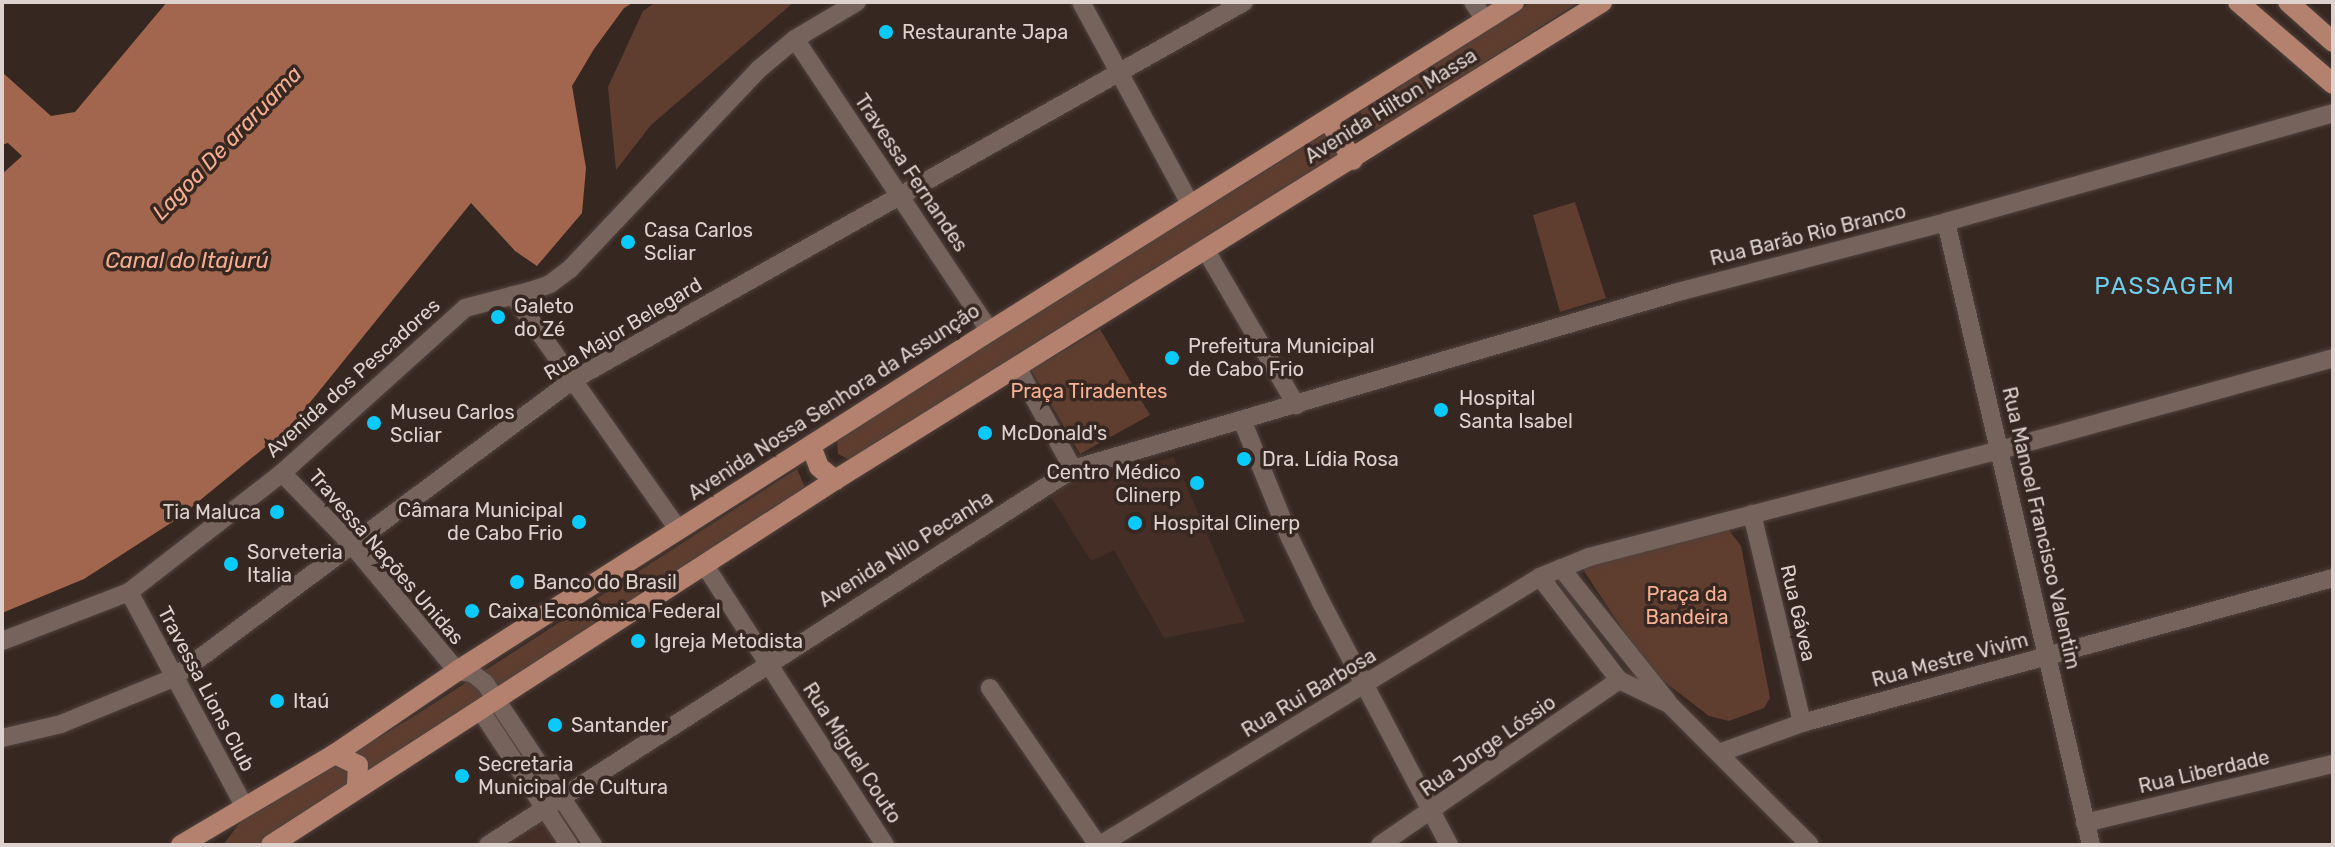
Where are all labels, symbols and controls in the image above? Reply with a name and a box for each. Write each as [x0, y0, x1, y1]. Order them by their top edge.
place label: Restaurante Japa [902, 20, 1068, 44]
marker: Restaurante Japa [877, 23, 895, 41]
street label: Avenida Hilton Massa [1301, 43, 1481, 169]
water label: Lagoa De araruama [147, 61, 307, 225]
street label: Travessa Fernandes [849, 89, 973, 257]
street label: Rua Barão Rio Branco [1708, 199, 1908, 271]
place label: Casa Carlos Scliar [644, 218, 753, 265]
marker: Casa Carlos Scliar [619, 233, 637, 251]
water label: Canal do Itajurú [105, 248, 269, 274]
street label: Rua Major Belegard [540, 272, 706, 386]
district label: PASSAGEM [2094, 273, 2236, 301]
street label: Avenida dos Pescadores [261, 293, 445, 463]
place label: Galeto do Zé [514, 294, 574, 341]
street label: Avenida Nossa Senhora da Assunção [683, 298, 985, 506]
marker: Galeto do Zé [489, 308, 507, 326]
place label: Prefeitura Municipal de Cabo Frio [1188, 334, 1375, 381]
marker: Prefeitura Municipal de Cabo Frio [1163, 349, 1181, 367]
park label: Praça Tiradentes [1010, 379, 1168, 403]
street label: Rua Manoel Francisco Valentim [1997, 384, 2085, 672]
place label: Hospital Santa Isabel [1459, 386, 1573, 433]
marker: Hospital Santa Isabel [1430, 399, 1452, 421]
place label: Museu Carlos Scliar [390, 400, 515, 447]
marker: Museu Carlos Scliar [365, 414, 383, 432]
place label: McDonald's [1001, 421, 1107, 445]
marker: McDonald's [976, 424, 994, 442]
place label: Dra. Lídia Rosa [1262, 447, 1399, 471]
marker: Dra. Lídia Rosa [1233, 448, 1255, 470]
place label: Centro Médico Clinerp [1047, 460, 1181, 507]
street label: Travessa Nações Unidas [303, 464, 469, 650]
marker: Centro Médico Clinerp [1188, 474, 1206, 492]
street label: Avenida Nilo Pecanha [815, 486, 997, 612]
place label: Câmara Municipal de Cabo Frio [398, 498, 563, 545]
place label: Tia Maluca [163, 500, 261, 524]
marker: Tia Maluca [268, 503, 286, 521]
place label: Hospital Clinerp [1153, 511, 1300, 535]
marker: Hospital Clinerp [1124, 512, 1146, 534]
marker: Câmara Municipal de Cabo Frio [570, 513, 588, 531]
place label: Sorveteria Italia [247, 540, 343, 587]
marker: Sorveteria Italia [222, 555, 240, 573]
street label: Rua Gávea [1775, 562, 1821, 664]
place label: Banco do Brasil [533, 570, 677, 594]
marker: Banco do Brasil [508, 573, 526, 591]
park label: Praça da Bandeira [1646, 583, 1728, 630]
place label: Caixa Econômica Federal [488, 599, 721, 623]
street label: Travessa Lions Club [152, 602, 260, 776]
marker: Caixa Econômica Federal [463, 602, 481, 620]
street label: Rua Mestre Vivim [1869, 628, 2031, 692]
place label: Igreja Metodista [654, 629, 803, 653]
marker: Igreja Metodista [629, 632, 647, 650]
street label: Rua Rui Barbosa [1237, 643, 1381, 743]
street label: Rua Miguel Couto [798, 678, 906, 828]
place label: Itaú [293, 689, 329, 713]
street label: Rua Jorge Lóssio [1416, 690, 1560, 802]
marker: Itaú [268, 692, 286, 710]
place label: Santander [571, 713, 668, 737]
marker: Santander [546, 716, 564, 734]
street label: Rua Liberdade [2136, 745, 2272, 799]
place label: Secretaria Municipal de Cultura [478, 752, 668, 799]
marker: Secretaria Municipal de Cultura [453, 767, 471, 785]

